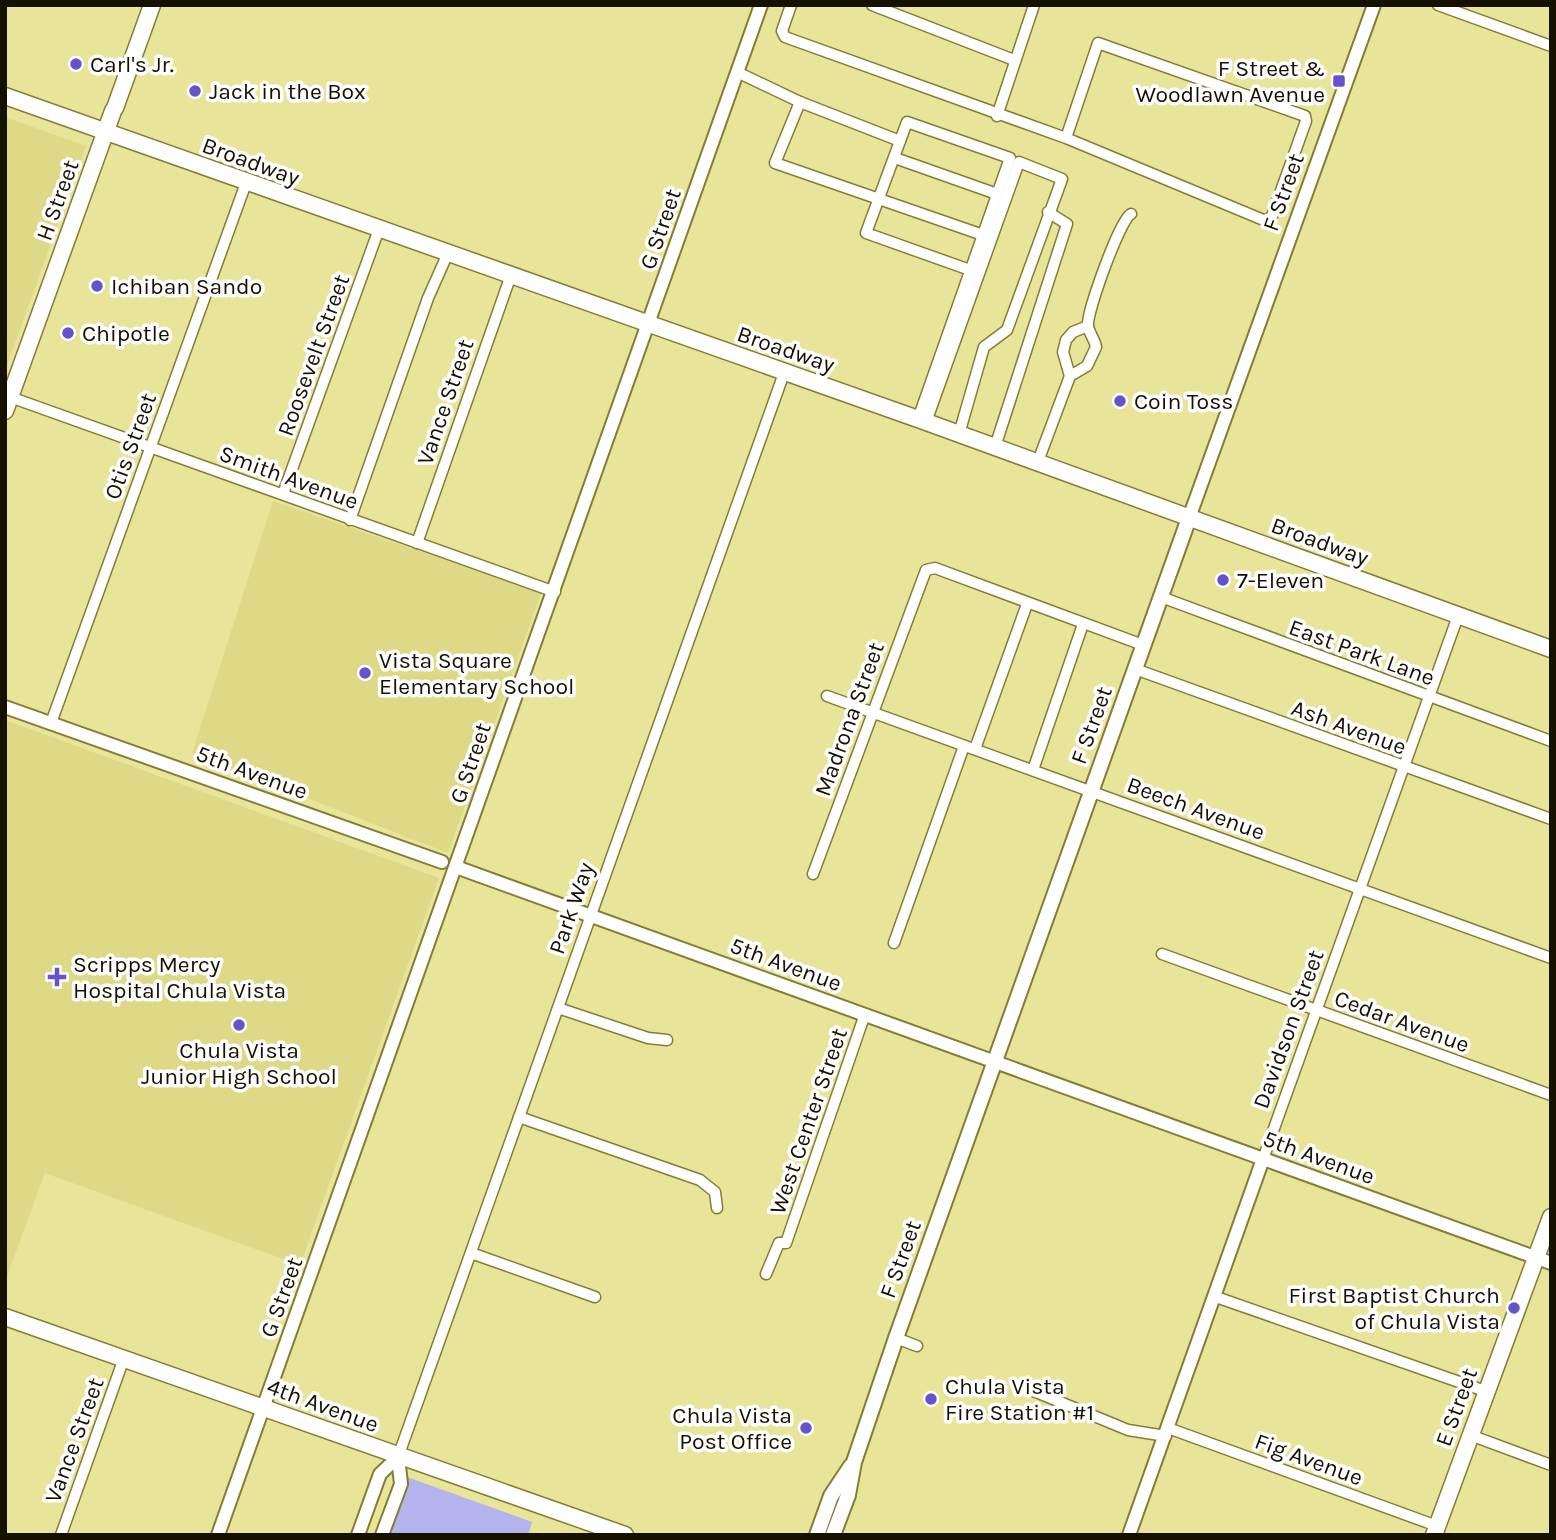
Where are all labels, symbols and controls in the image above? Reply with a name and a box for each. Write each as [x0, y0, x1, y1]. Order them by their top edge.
place label: Carl's Jr. [90, 51, 174, 78]
place label: F Street & Woodlawn Avenue [1136, 55, 1325, 108]
marker: Carl's Jr. [68, 56, 84, 72]
marker: F Street & Woodlawn Avenue [1331, 73, 1347, 89]
place label: Jack in the Box [209, 78, 366, 105]
marker: Jack in the Box [187, 83, 203, 99]
street label: Broadway [199, 131, 303, 192]
street label: F Street [1257, 149, 1310, 235]
street label: H Street [30, 156, 85, 244]
street label: G Street [634, 185, 687, 273]
street label: Roosevelt Street [272, 270, 355, 440]
place label: Ichiban Sando [111, 273, 262, 300]
marker: Ichiban Sando [89, 278, 105, 294]
place label: Chipotle [82, 320, 170, 347]
street label: Broadway [733, 320, 838, 379]
marker: Chipotle [60, 325, 76, 341]
street label: Vance Street [411, 336, 480, 469]
place label: Coin Toss [1134, 388, 1233, 415]
street label: Otis Street [99, 389, 162, 503]
marker: Coin Toss [1112, 393, 1128, 409]
street label: Smith Avenue [216, 440, 362, 515]
street label: Broadway [1268, 511, 1372, 572]
place label: 7-Eleven [1237, 567, 1324, 594]
marker: 7-Eleven [1215, 572, 1231, 588]
street label: East Park Lane [1285, 614, 1438, 691]
street label: Madrona Street [809, 638, 890, 800]
place label: Vista Square Elementary School [379, 647, 574, 700]
marker: Vista Square Elementary School [357, 665, 373, 681]
street label: F Street [1065, 682, 1118, 768]
street label: Ash Avenue [1288, 694, 1410, 761]
street label: G Street [444, 719, 497, 807]
street label: 5th Avenue [192, 740, 311, 805]
street label: Beech Avenue [1123, 771, 1268, 846]
street label: Park Way [543, 858, 600, 958]
street label: 5th Avenue [726, 932, 845, 997]
street label: Davidson Street [1247, 946, 1330, 1112]
place label: Scripps Mercy Hospital Chula Vista [73, 951, 286, 1004]
marker: Scripps Mercy Hospital Chula Vista [47, 967, 67, 987]
street label: Cedar Avenue [1331, 985, 1473, 1058]
marker: Chula Vista Junior High School [231, 1017, 247, 1033]
street label: West Center Street [764, 1024, 853, 1218]
place label: Chula Vista Junior High School [141, 1037, 337, 1090]
street label: 5th Avenue [1259, 1125, 1378, 1190]
street label: F Street [874, 1216, 927, 1302]
street label: G Street [255, 1253, 309, 1341]
place label: First Baptist Church of Chula Vista [1289, 1282, 1500, 1335]
marker: First Baptist Church of Chula Vista [1506, 1300, 1522, 1316]
street label: E Street [1430, 1364, 1483, 1450]
street label: 4th Avenue [263, 1373, 382, 1438]
place label: Chula Vista Fire Station #1 [945, 1373, 1094, 1426]
street label: Vance Street [39, 1374, 110, 1506]
marker: Chula Vista Fire Station #1 [923, 1391, 939, 1407]
place label: Chula Vista Post Office [672, 1402, 792, 1455]
marker: Chula Vista Post Office [798, 1420, 814, 1436]
street label: Fig Avenue [1251, 1427, 1367, 1491]

